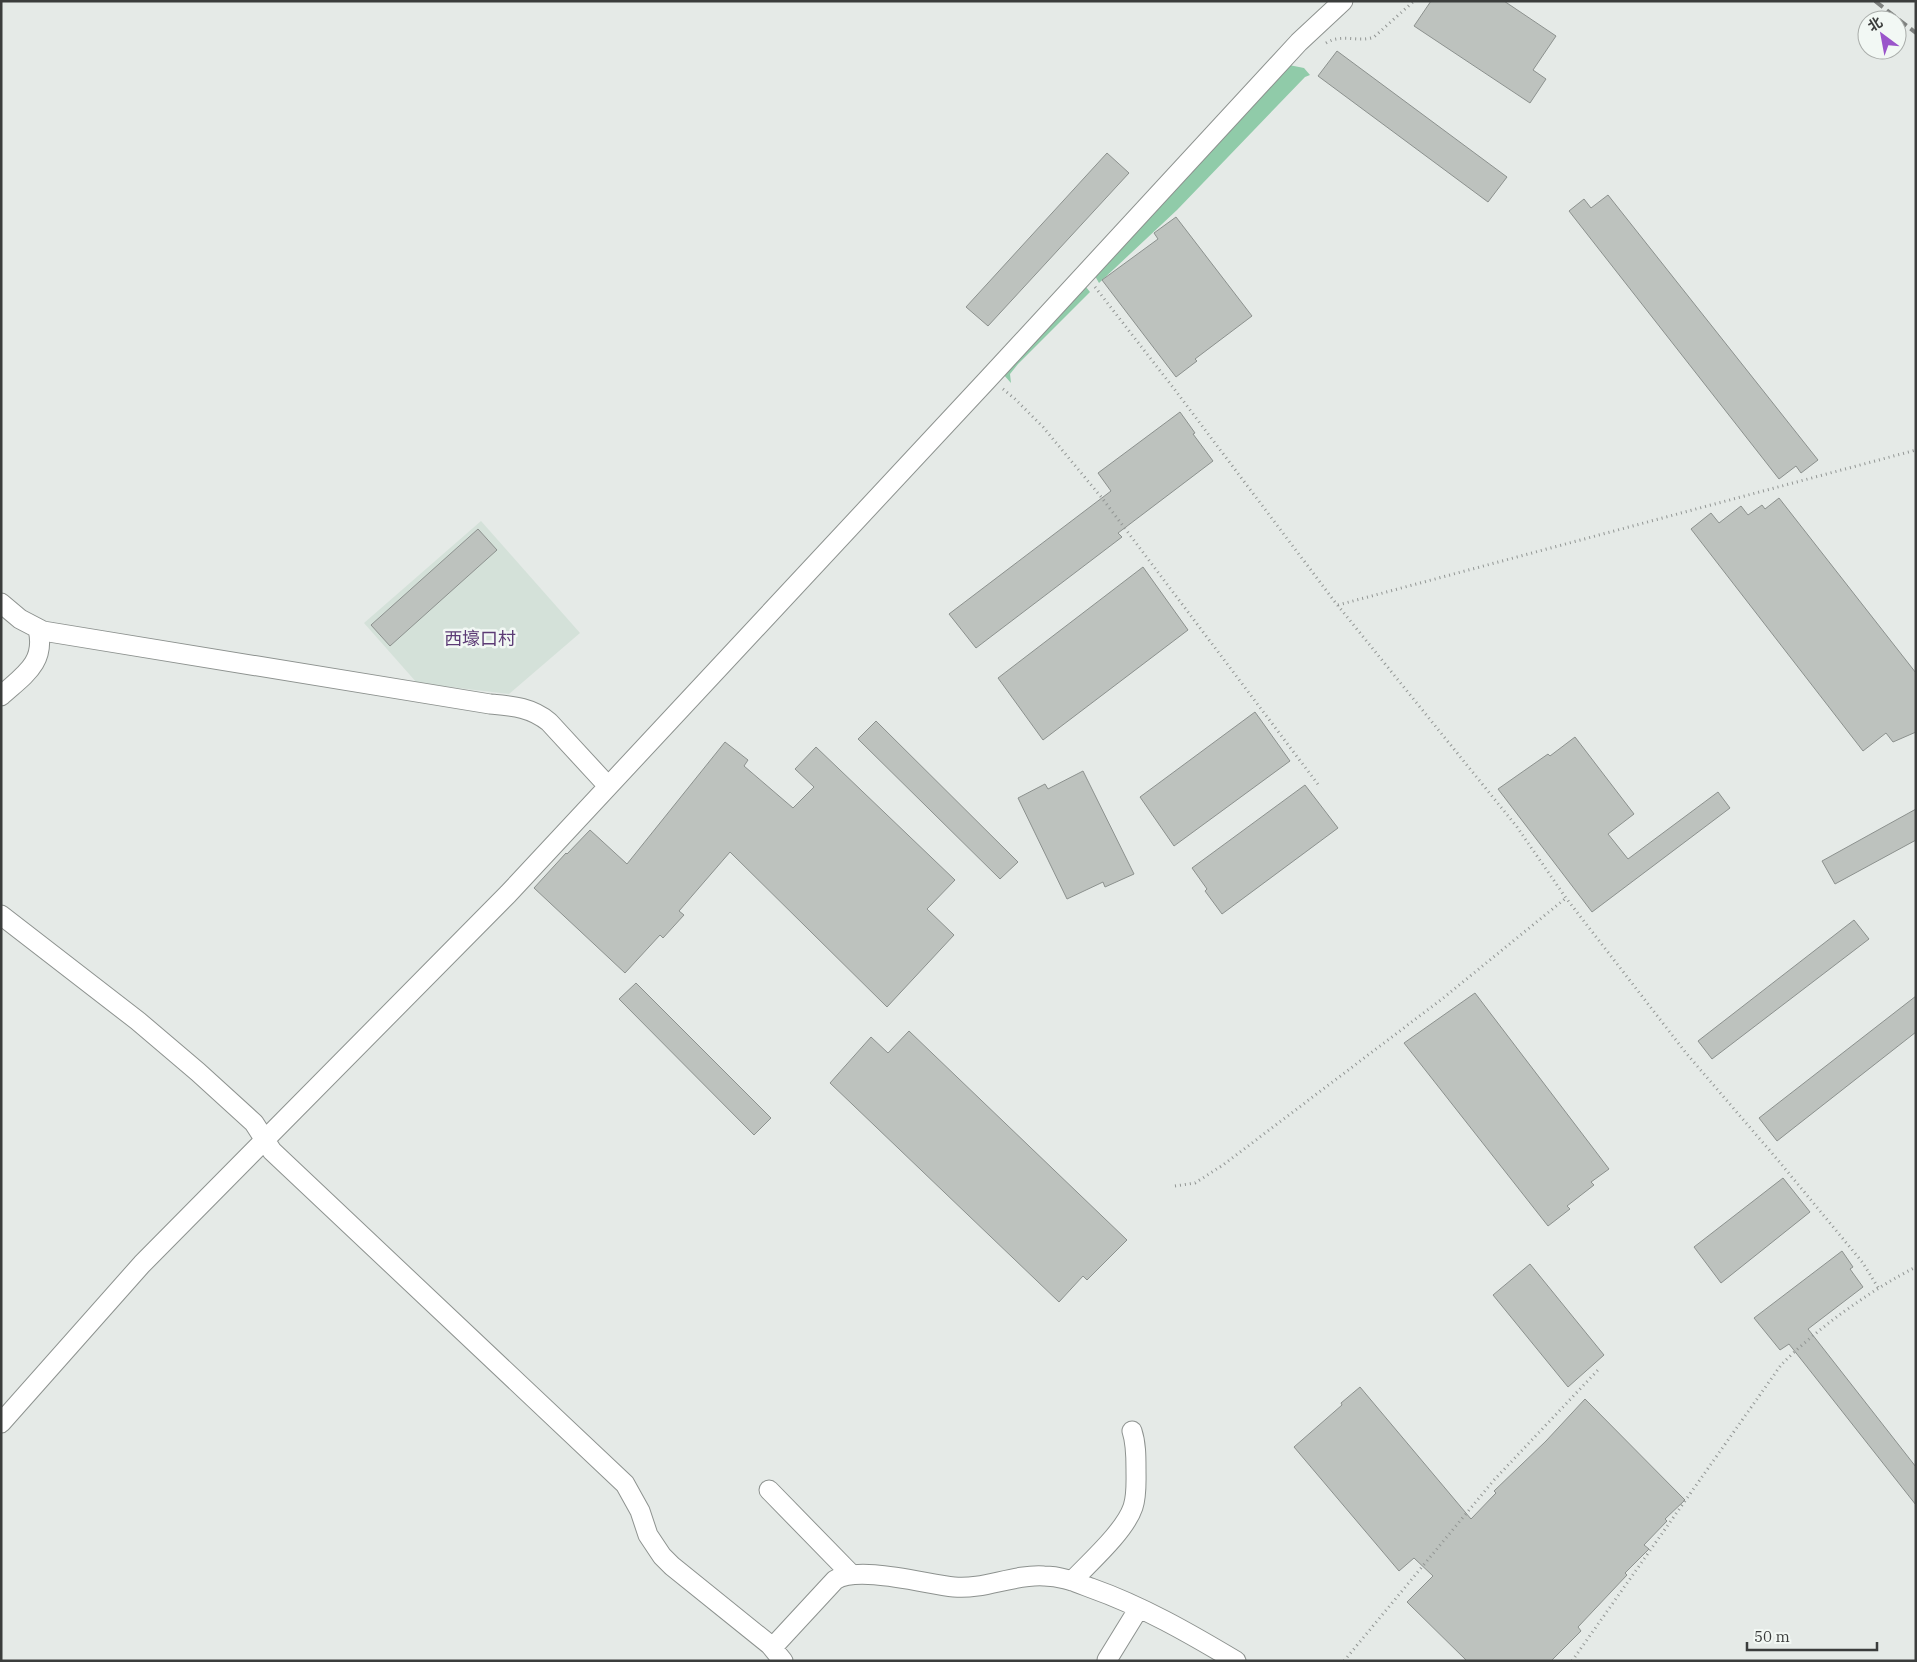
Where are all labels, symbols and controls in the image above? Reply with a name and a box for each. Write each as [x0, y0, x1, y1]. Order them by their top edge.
north arrow [1857, 10, 1907, 60]
text: 北 [1864, 13, 1886, 35]
district label: 西壕口村 [444, 627, 516, 650]
scale bar [1747, 1620, 1877, 1652]
text: 50 m [1754, 1627, 1790, 1646]

